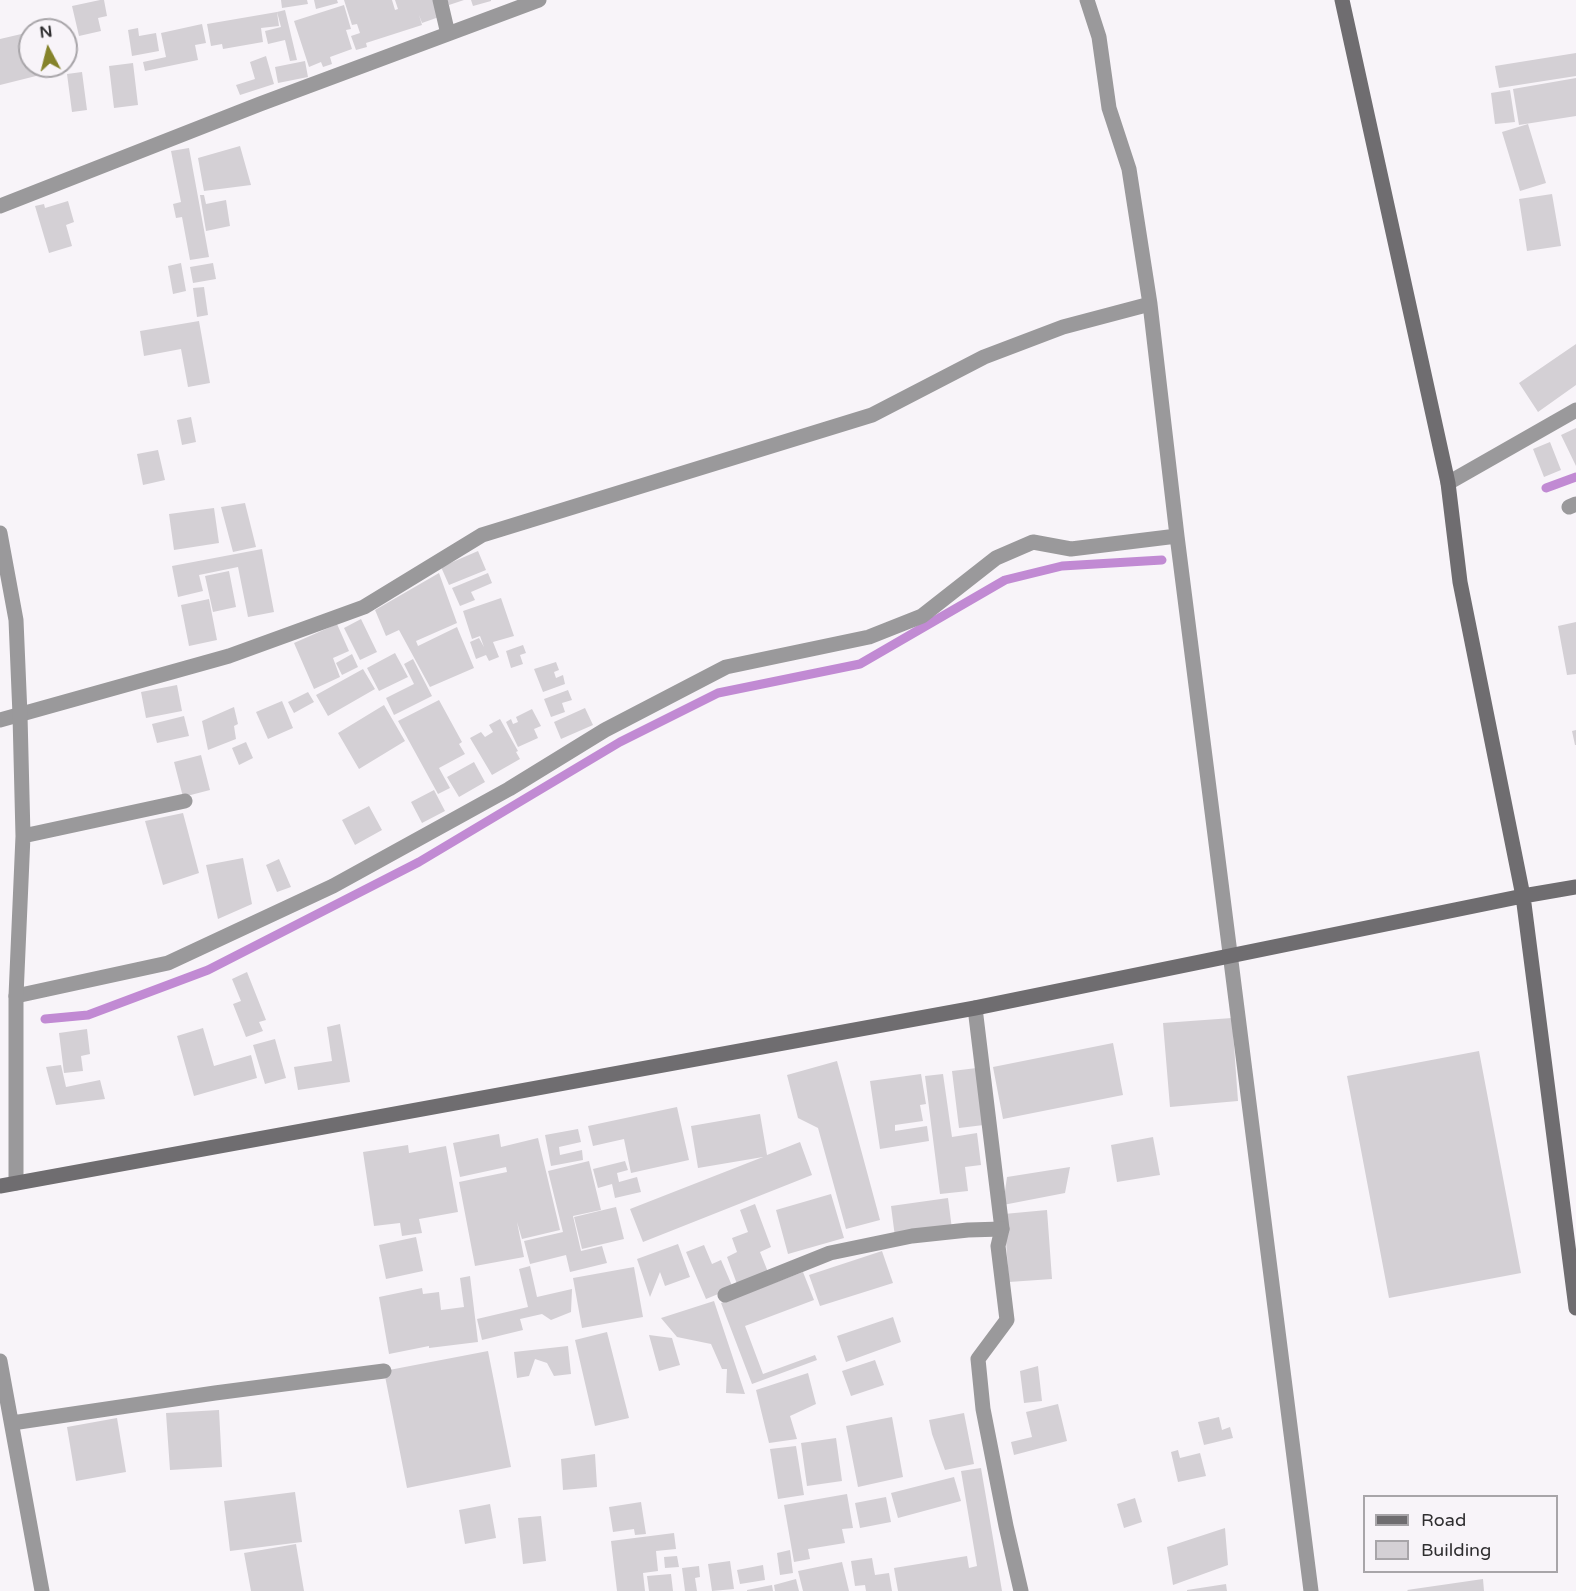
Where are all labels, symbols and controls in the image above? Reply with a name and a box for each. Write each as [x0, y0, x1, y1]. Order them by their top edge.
north arrow [18, 18, 78, 78]
text: N [38, 21, 54, 43]
legend [1363, 1495, 1558, 1573]
text: Road [1421, 1509, 1466, 1531]
text: Building [1421, 1539, 1491, 1561]

